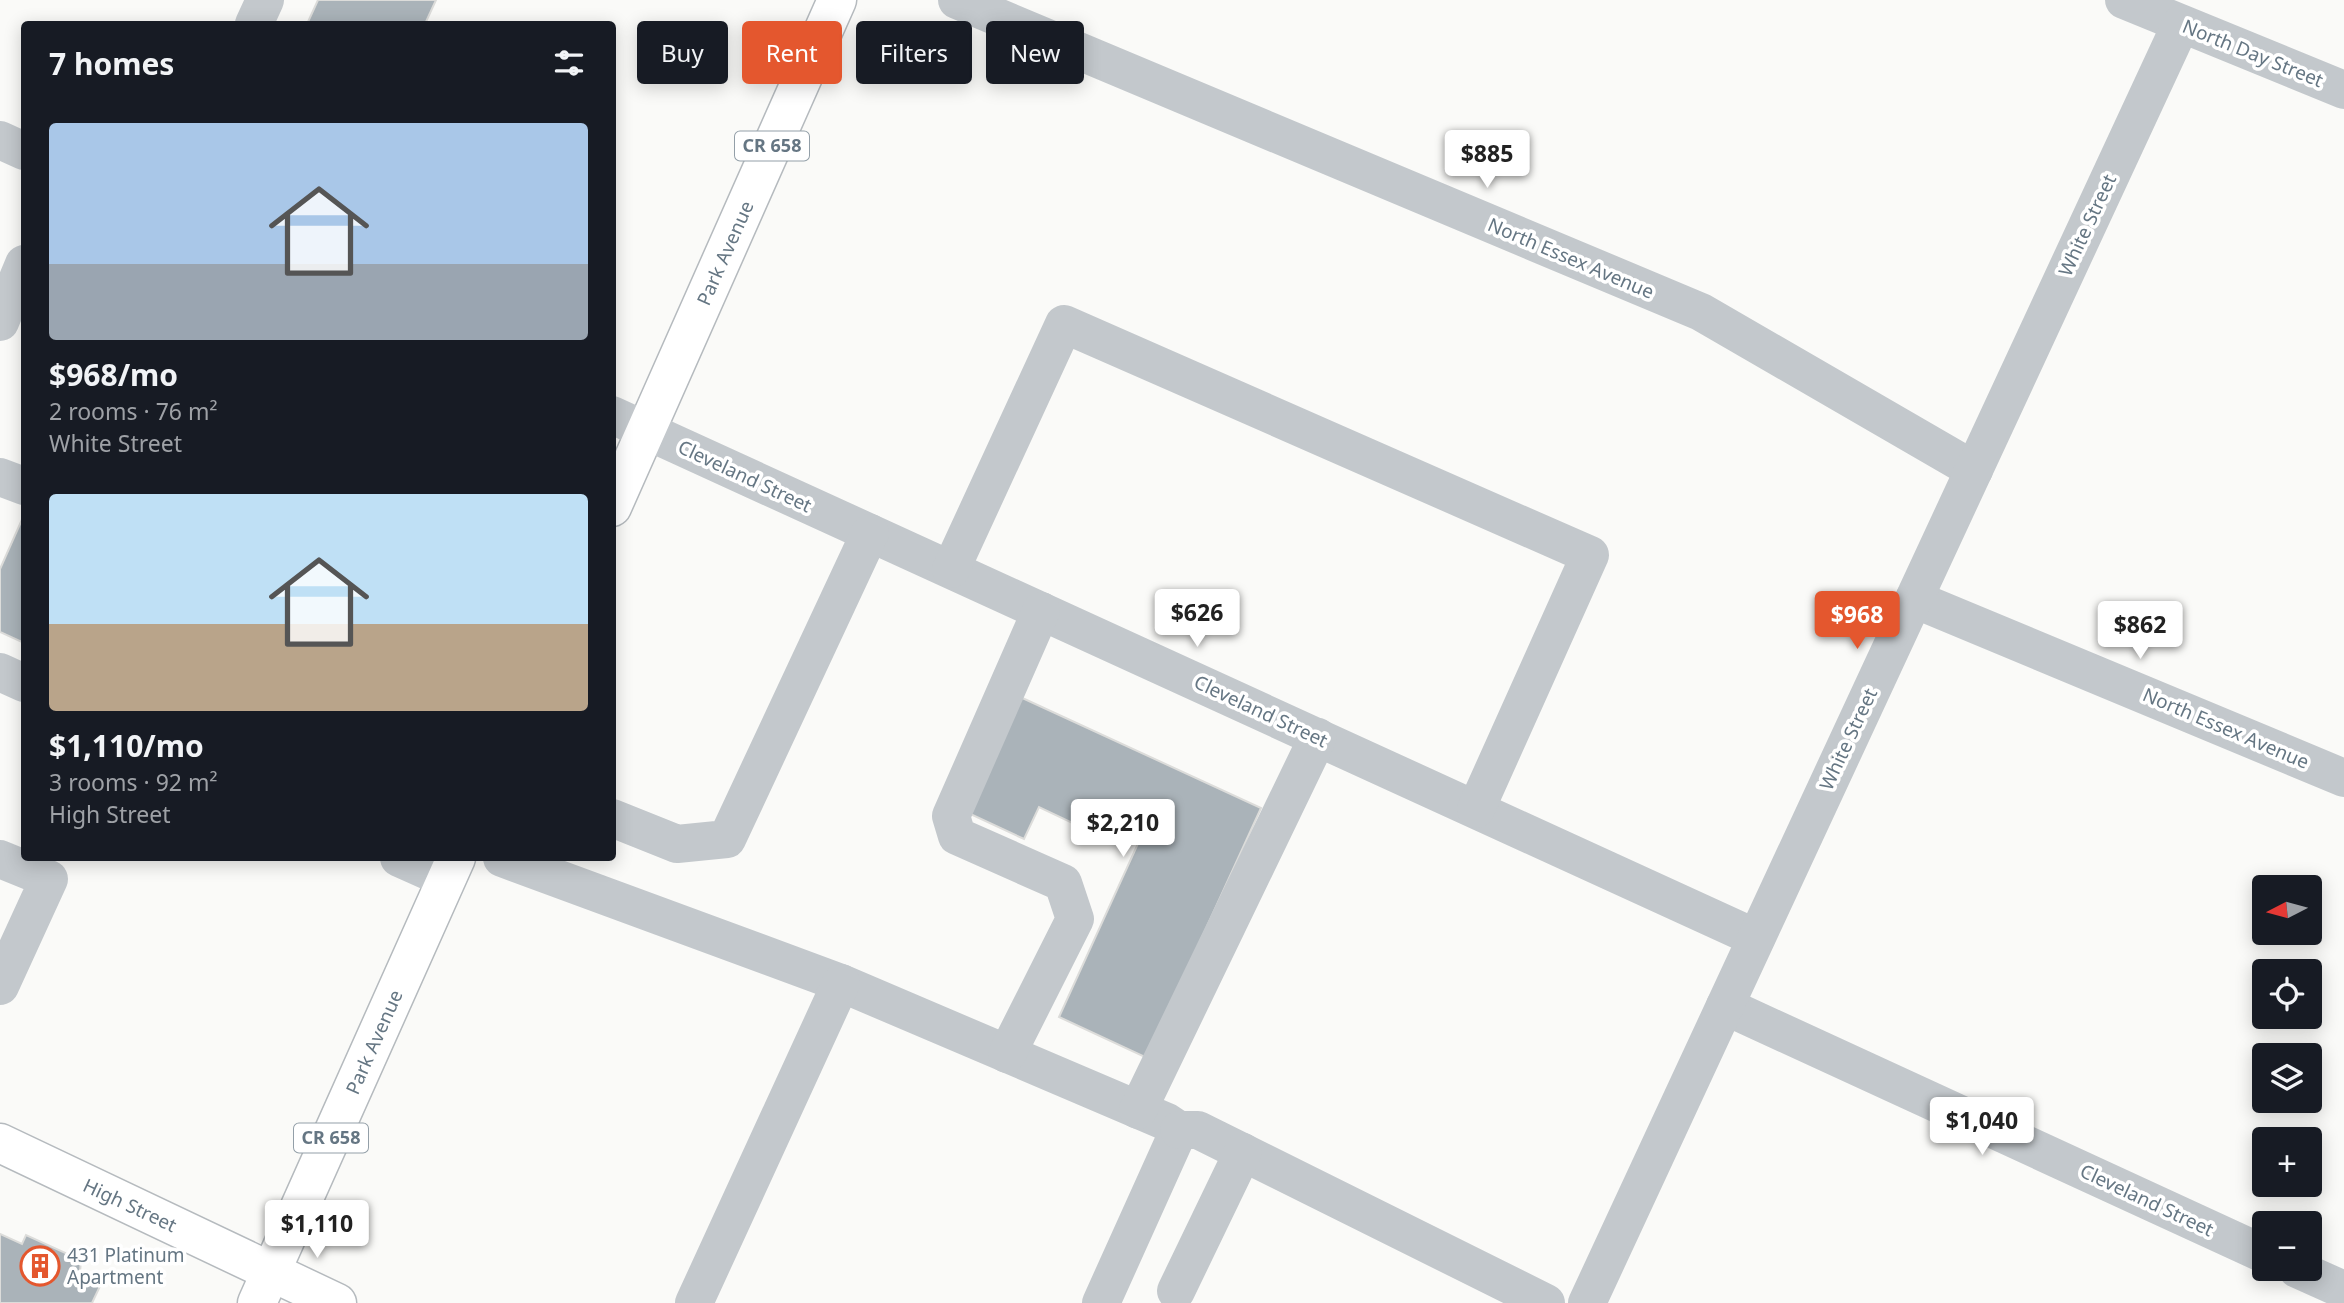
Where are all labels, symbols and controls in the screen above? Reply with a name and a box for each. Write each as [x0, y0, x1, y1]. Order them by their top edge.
street label: North Day Street [2179, 13, 2327, 93]
chip: Buy [637, 21, 728, 84]
chip: Rent [742, 21, 842, 84]
chip: Filters [856, 21, 972, 84]
chip: New [986, 21, 1084, 84]
text: 7 homes [49, 43, 174, 84]
icon: filters [550, 44, 588, 82]
pin: $885 [1446, 130, 1528, 190]
road number: CR 658 [735, 132, 809, 160]
text: $885 [1461, 137, 1513, 169]
icon: home [256, 168, 382, 294]
street label: White Street [2052, 170, 2122, 280]
street label: Park Avenue [690, 197, 760, 309]
street label: North Essex Avenue [1484, 211, 1658, 305]
text: $968/mo [49, 354, 178, 395]
text: 2 rooms · 76 m² [49, 395, 218, 427]
text: White Street [49, 427, 182, 459]
street label: Cleveland Street [674, 434, 816, 518]
icon: home [256, 539, 382, 665]
pin: $626 [1156, 590, 1238, 649]
pin: $968 [1816, 592, 1898, 651]
text: $626 [1171, 596, 1223, 628]
text: $968 [1831, 598, 1883, 630]
pin: $862 [2099, 602, 2181, 661]
text: $862 [2114, 608, 2166, 640]
street label: Cleveland Street [1190, 669, 1332, 753]
street label: North Essex Avenue [2139, 681, 2313, 775]
street label: White Street [1813, 684, 1883, 794]
text: $1,110/mo [49, 725, 204, 766]
text: 3 rooms · 92 m² [49, 766, 218, 798]
text: High Street [49, 798, 171, 830]
pin: $2,210 [1066, 800, 1180, 859]
text: $2,210 [1087, 806, 1159, 838]
north arrow [2252, 875, 2322, 945]
map controls [2252, 875, 2322, 1281]
button: locate [2252, 959, 2322, 1029]
street label: Park Avenue [339, 986, 409, 1098]
button: layers [2252, 1043, 2322, 1113]
pin: $1,040 [1925, 1098, 2039, 1157]
text: $1,040 [1946, 1104, 2018, 1136]
road number: CR 658 [294, 1124, 368, 1153]
button: + [2252, 1127, 2322, 1197]
street label: Cleveland Street [2076, 1158, 2218, 1242]
street label: High Street [79, 1172, 181, 1238]
pin: $1,110 [260, 1200, 374, 1260]
text: $1,110 [281, 1207, 353, 1239]
button: − [2252, 1211, 2322, 1281]
place label: 431 Platinum Apartment [67, 1242, 185, 1290]
building icon: 431 Platinum Apartment [19, 1245, 61, 1287]

